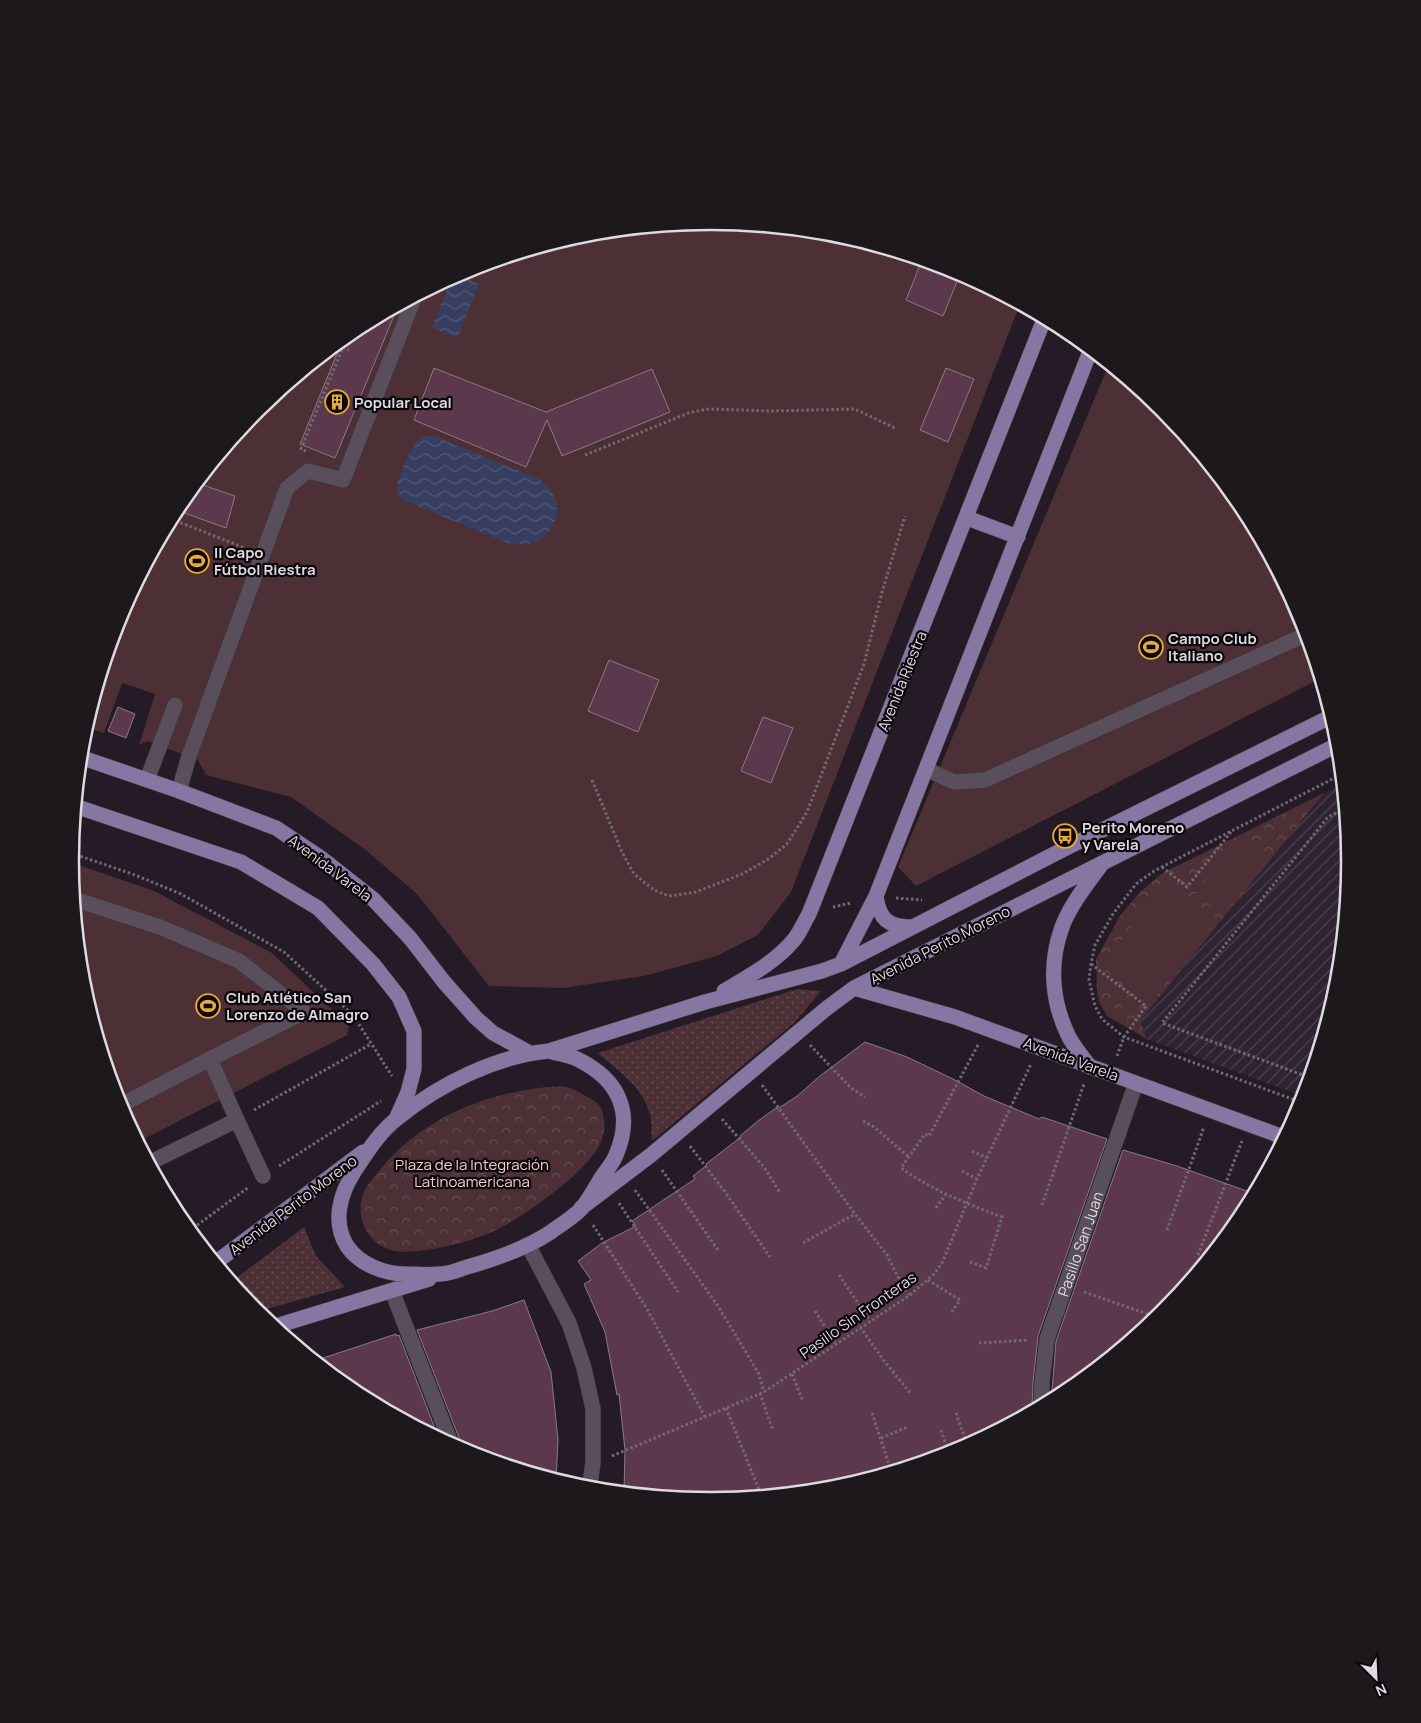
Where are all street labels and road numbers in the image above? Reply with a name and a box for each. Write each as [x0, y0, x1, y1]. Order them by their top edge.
street label: Avenida Riestra [872, 628, 932, 734]
street label: Avenida Varela [284, 830, 376, 906]
street label: Avenida Perito Moreno [866, 900, 1014, 989]
street label: Avenida Varela [1020, 1032, 1122, 1086]
street label: Avenida Perito Moreno [225, 1150, 361, 1260]
street label: Pasillo San Juan [1052, 1188, 1108, 1299]
street label: Pasillo Sin Fronteras [795, 1267, 921, 1363]

